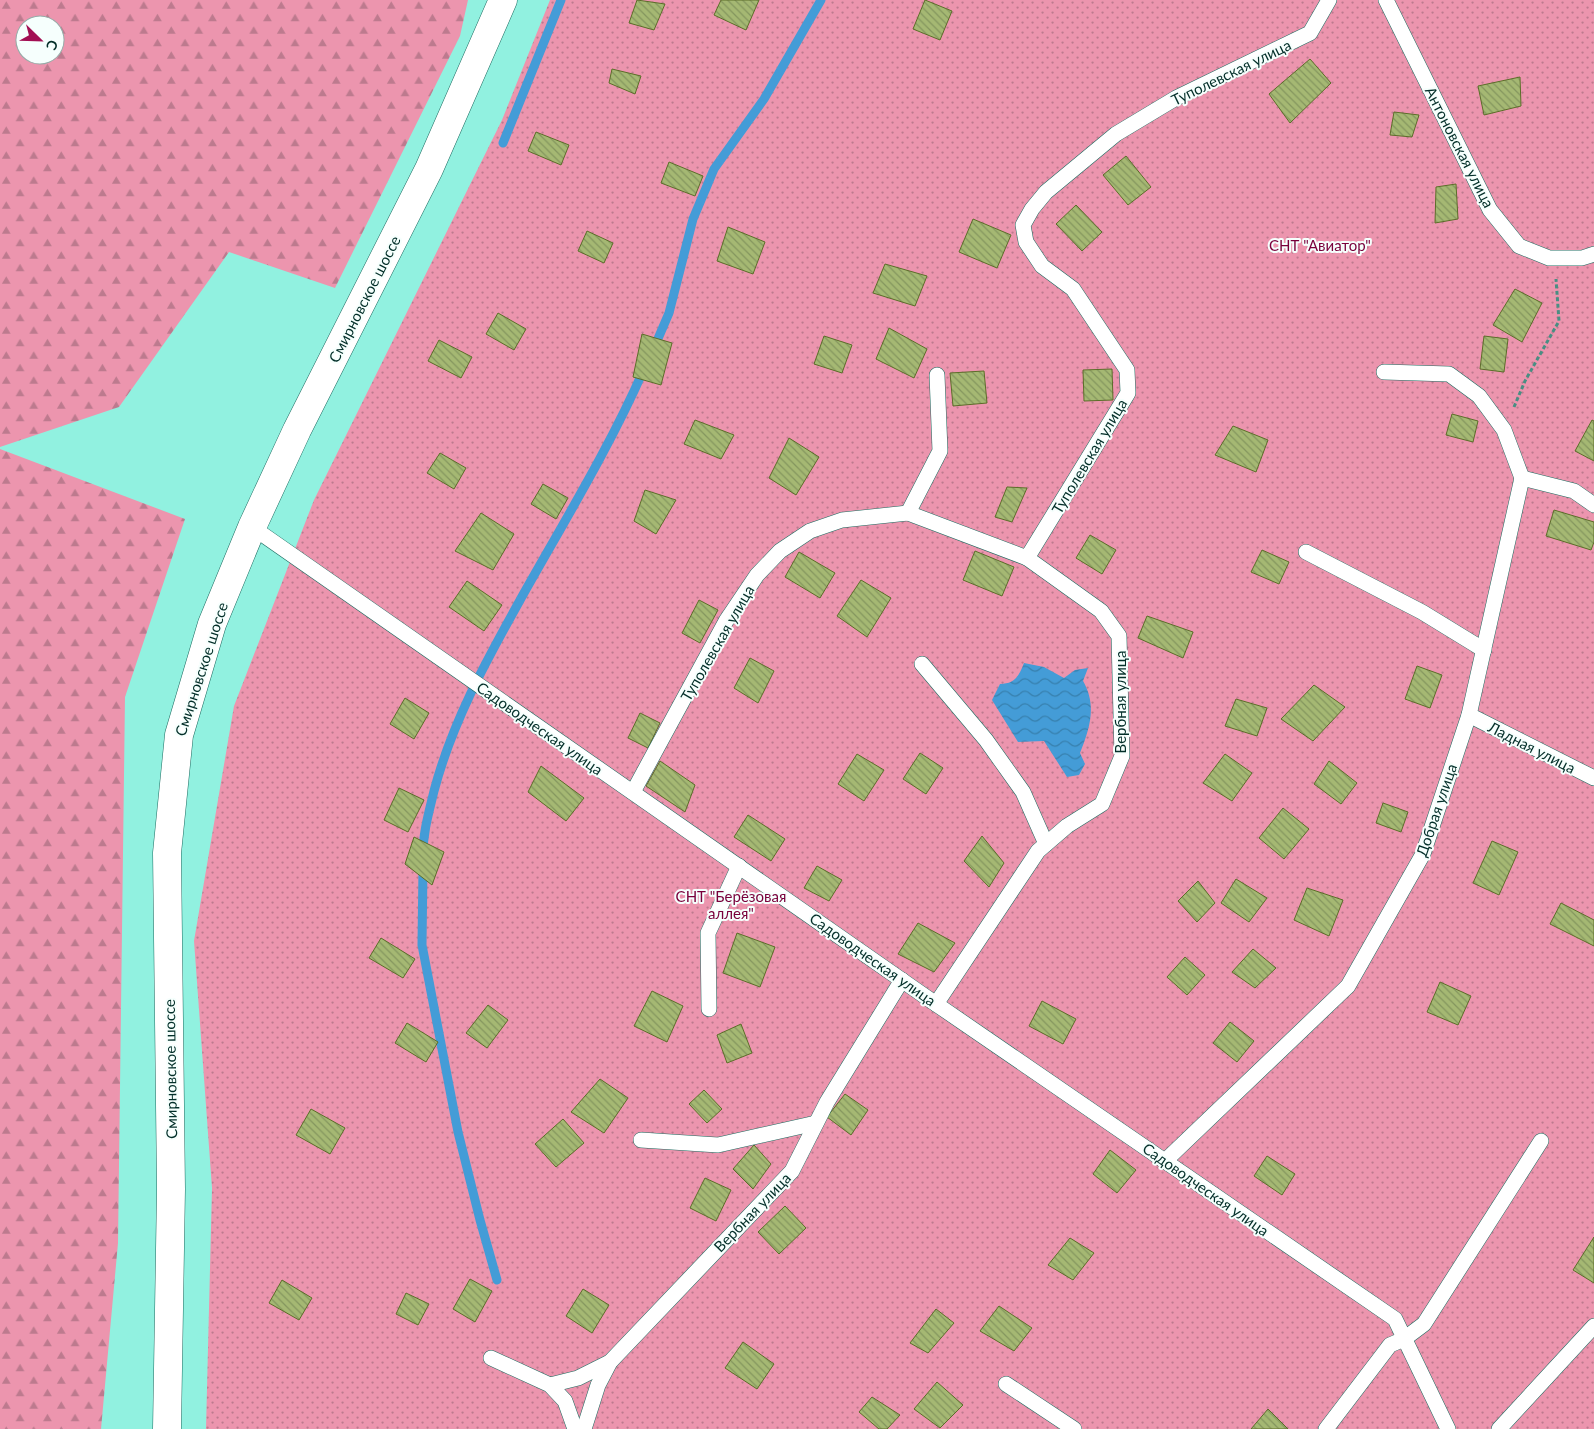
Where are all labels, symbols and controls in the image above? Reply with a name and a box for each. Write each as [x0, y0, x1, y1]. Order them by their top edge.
north arrow [15, 15, 65, 65]
street label: Туполевская улица [1168, 35, 1294, 109]
text: С [43, 38, 62, 54]
street label: Антоновская улица [1422, 84, 1498, 210]
street label: Смирновское шоссе [324, 233, 404, 365]
park label: СНТ "Авиатор" [1269, 236, 1371, 254]
street label: Туполевская улица [1048, 395, 1130, 517]
street label: Туполевская улица [677, 582, 757, 704]
street label: Смирновское шоссе [171, 600, 231, 738]
street label: Вербная улица [1111, 651, 1129, 753]
street label: Садоводческая улица [473, 678, 607, 778]
street label: Ладная улица [1484, 717, 1579, 777]
street label: Добрая улица [1412, 761, 1460, 859]
park label: СНТ "Берёзовая аллея" [676, 887, 786, 922]
street label: Садоводческая улица [806, 909, 940, 1009]
street label: Смирновское шоссе [160, 999, 180, 1139]
street label: Садоводческая улица [1139, 1139, 1273, 1239]
street label: Вербная улица [710, 1169, 794, 1255]

